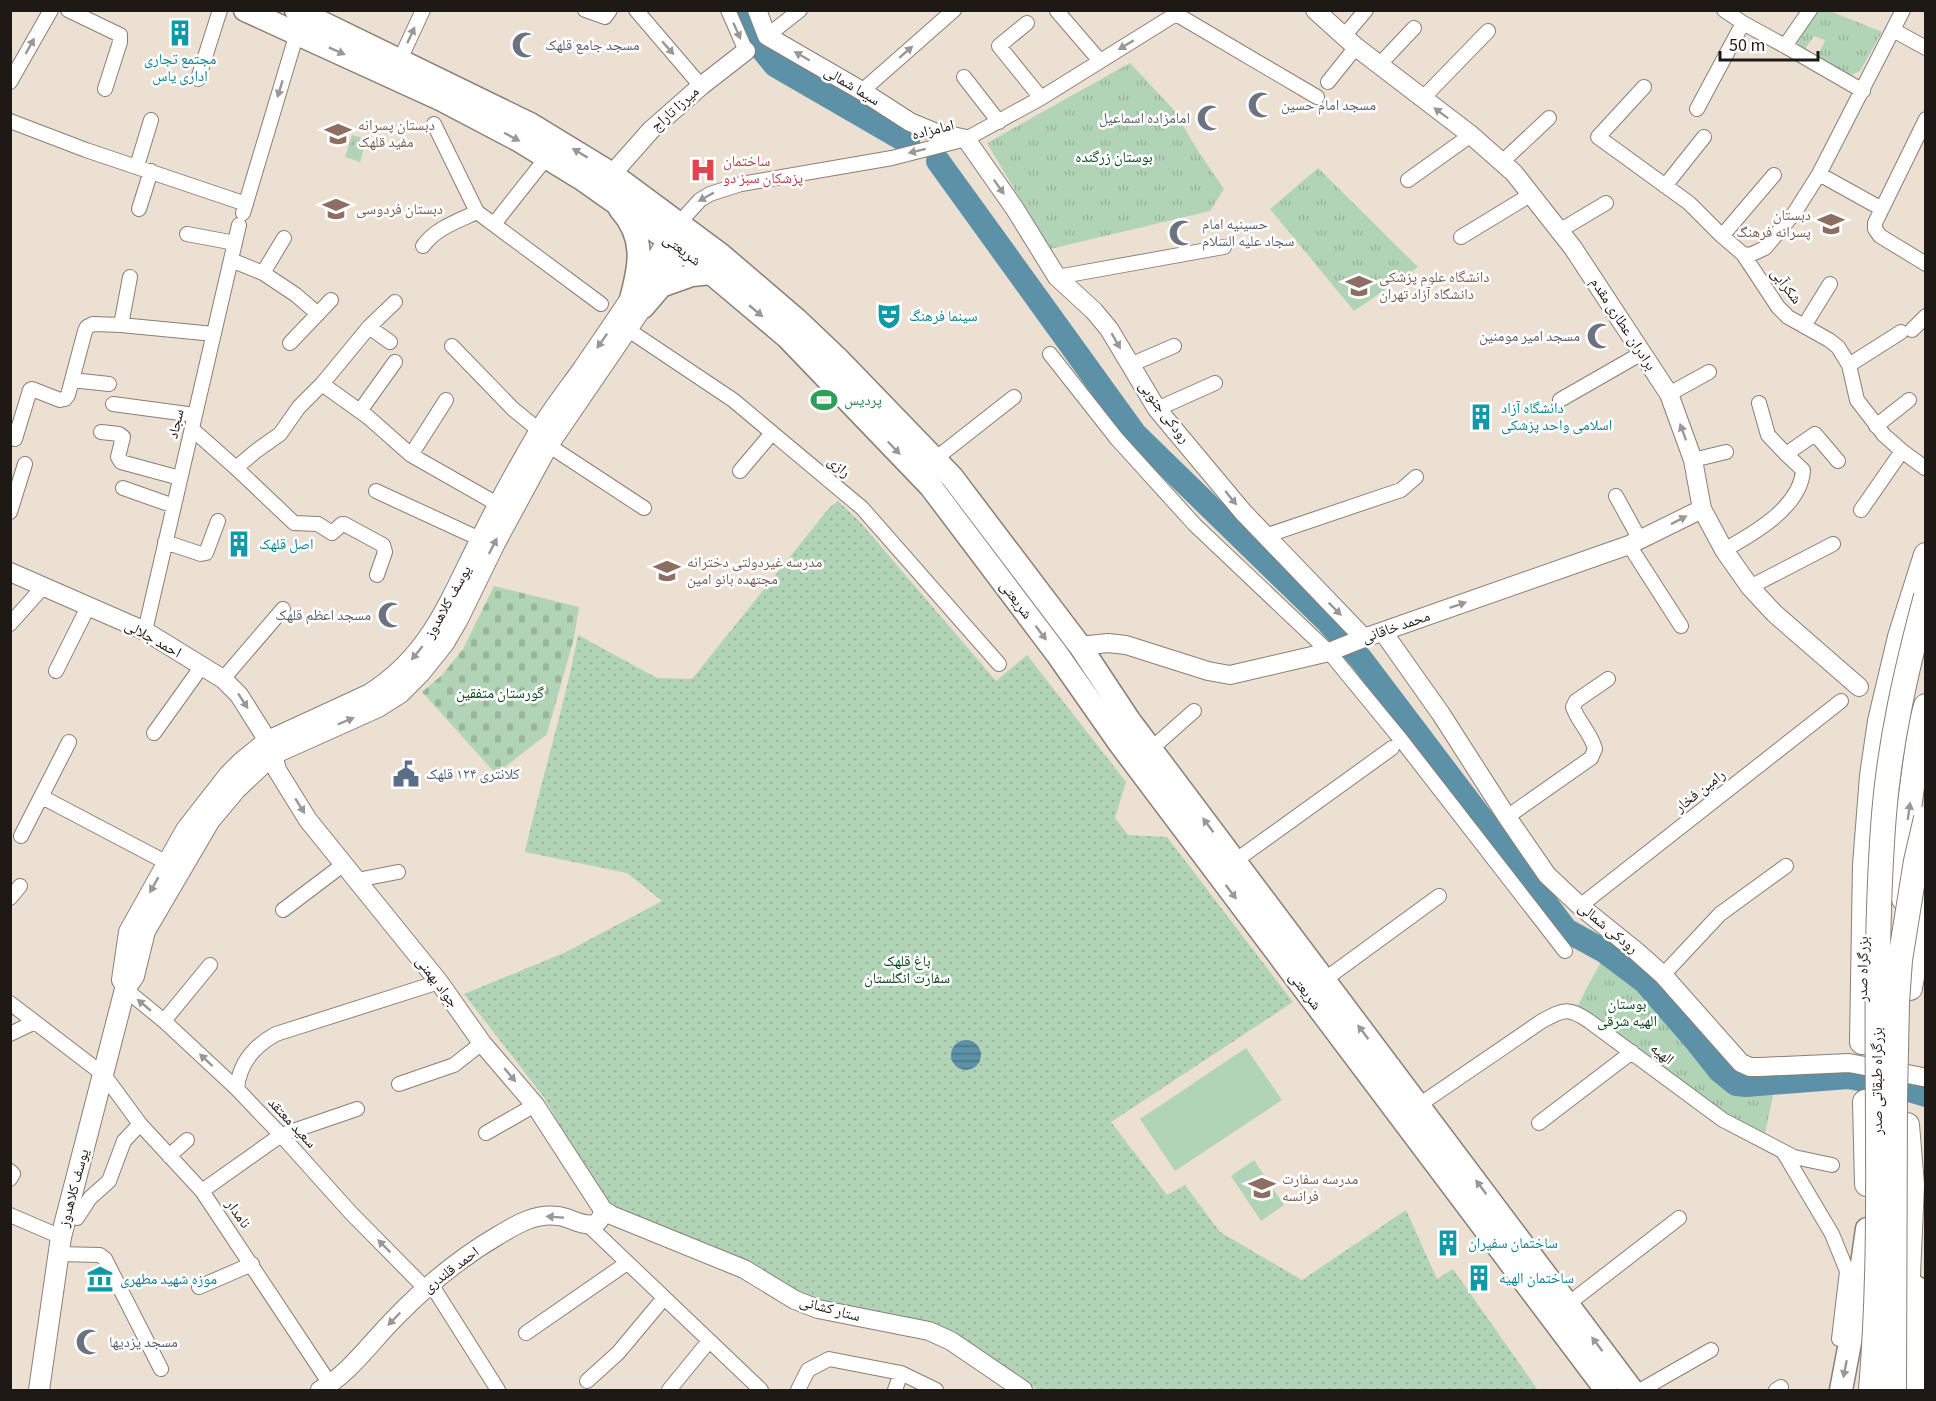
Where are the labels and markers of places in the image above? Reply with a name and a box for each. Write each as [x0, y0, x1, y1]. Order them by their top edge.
building icon: مجتمع تجاری اداری یاس [165, 18, 195, 48]
mosque icon: مسجد جامع قلهک [510, 30, 540, 60]
place label: مسجد جامع قلهک [545, 35, 640, 56]
place label: مجتمع تجاری اداری یاس [144, 49, 216, 87]
mosque icon: مسجد امام حسین [1246, 90, 1276, 120]
place label: مسجد امام حسین [1281, 95, 1376, 116]
mosque icon: امامزاده اسماعیل [1195, 103, 1225, 133]
place label: امامزاده اسماعیل [1099, 108, 1190, 129]
place label: دبستان پسرانه مفید قلهک [358, 115, 435, 153]
school or university icon: دبستان پسرانه مفید قلهک [323, 119, 353, 149]
place label: ساختمان پزشکان سبز دو [723, 151, 803, 189]
hospital icon: ساختمان پزشکان سبز دو [688, 155, 718, 185]
school or university icon: دبستان فردوسی [321, 194, 351, 224]
place label: دبستان فردوسی [356, 199, 443, 220]
place label: دبستان پسرانه فرهنگ [1736, 205, 1811, 243]
school or university icon: دبستان پسرانه فرهنگ [1816, 209, 1846, 239]
place label: حسینیه امام سجاد علیه السلام [1202, 214, 1295, 252]
mosque icon: حسینیه امام سجاد علیه السلام [1167, 218, 1197, 248]
place label: دانشگاه علوم پزشکی دانشگاه آزاد تهران [1379, 267, 1490, 305]
school or university icon: دانشگاه علوم پزشکی دانشگاه آزاد تهران [1344, 271, 1374, 301]
theatre icon: سینما فرهنگ [874, 301, 904, 331]
place label: سینما فرهنگ [909, 306, 978, 327]
mosque icon: مسجد امیر مومنین [1585, 321, 1615, 351]
place label: مسجد امیر مومنین [1479, 326, 1580, 347]
sports icon: پردیس [809, 385, 839, 415]
place label: پردیس [844, 390, 882, 411]
place label: دانشگاه آزاد اسلامی واحد پزشکی [1501, 398, 1612, 436]
building icon: دانشگاه آزاد اسلامی واحد پزشکی [1466, 402, 1496, 432]
building icon: اصل قلهک [224, 529, 254, 559]
place label: اصل قلهک [259, 534, 314, 555]
place label: مدرسه غیردولتی دخترانه مجتهده بانو امین [687, 552, 822, 590]
school or university icon: مدرسه غیردولتی دخترانه مجتهده بانو امین [652, 556, 682, 586]
mosque icon: مسجد اعظم قلهک [376, 600, 406, 630]
place label: مسجد اعظم قلهک [275, 605, 371, 626]
public building icon: کلانتری ۱۲۴ قلهک [391, 759, 421, 789]
place label: کلانتری ۱۲۴ قلهک [426, 764, 520, 785]
place label: مدرسه سفارت فرانسه [1282, 1169, 1358, 1207]
school or university icon: مدرسه سفارت فرانسه [1247, 1173, 1277, 1203]
building icon: ساختمان سفیران [1433, 1228, 1463, 1258]
place label: ساختمان سفیران [1468, 1233, 1558, 1254]
building icon: ساختمان الهیه [1464, 1263, 1494, 1293]
museum icon: موزه شهید مطهری [85, 1264, 115, 1294]
place label: ساختمان الهیه [1499, 1268, 1574, 1289]
place label: موزه شهید مطهری [120, 1269, 217, 1290]
mosque icon: مسجد یزدیها [74, 1327, 104, 1357]
place label: مسجد یزدیها [109, 1332, 178, 1353]

